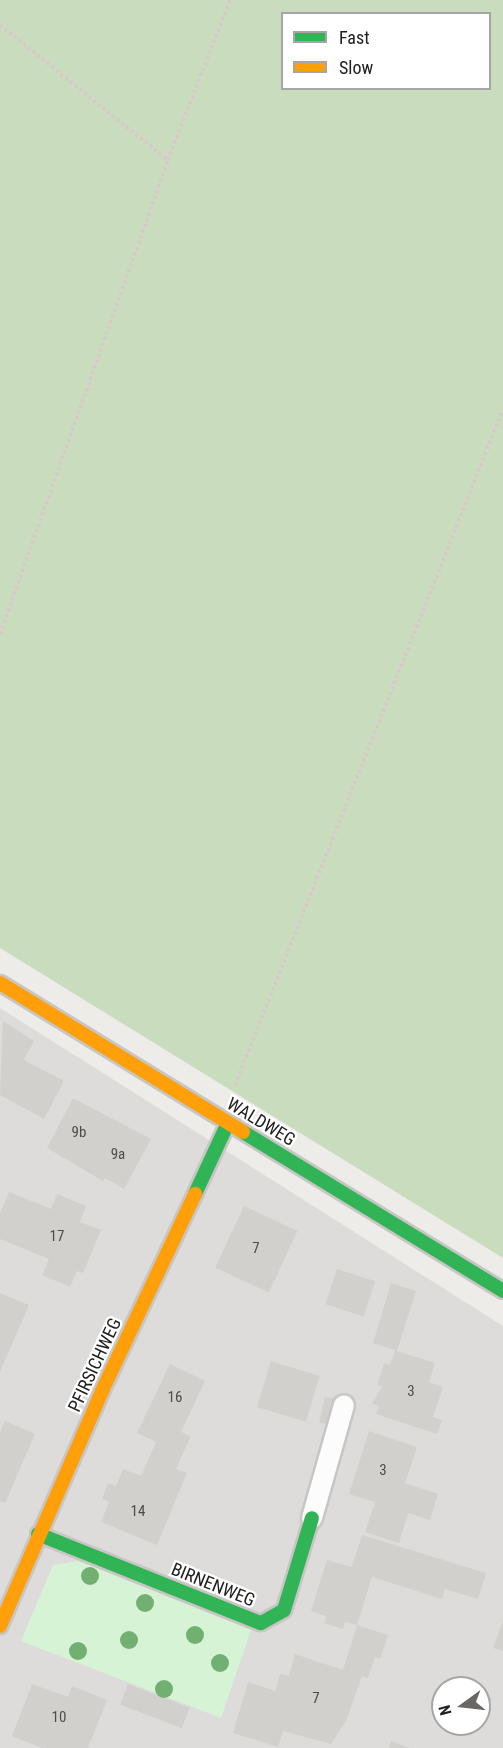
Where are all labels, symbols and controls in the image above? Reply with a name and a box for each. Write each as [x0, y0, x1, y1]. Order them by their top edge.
legend [281, 12, 491, 90]
text: Fast [339, 27, 370, 48]
text: Slow [339, 57, 373, 78]
street label: WALDWEG [223, 1093, 299, 1151]
house number: 9b [72, 1124, 86, 1142]
house number: 9a [111, 1146, 125, 1164]
house number: 17 [50, 1228, 64, 1246]
house number: 7 [252, 1240, 260, 1258]
street label: PFIRSICHWEG [64, 1315, 126, 1415]
house number: 3 [407, 1383, 415, 1401]
house number: 16 [168, 1389, 182, 1407]
house number: 3 [379, 1462, 387, 1480]
house number: 14 [131, 1503, 145, 1521]
street label: BIRNENWEG [168, 1558, 258, 1612]
north arrow [431, 1676, 491, 1736]
house number: 7 [312, 1690, 320, 1708]
text: N [435, 1703, 456, 1717]
house number: 10 [52, 1709, 66, 1727]

